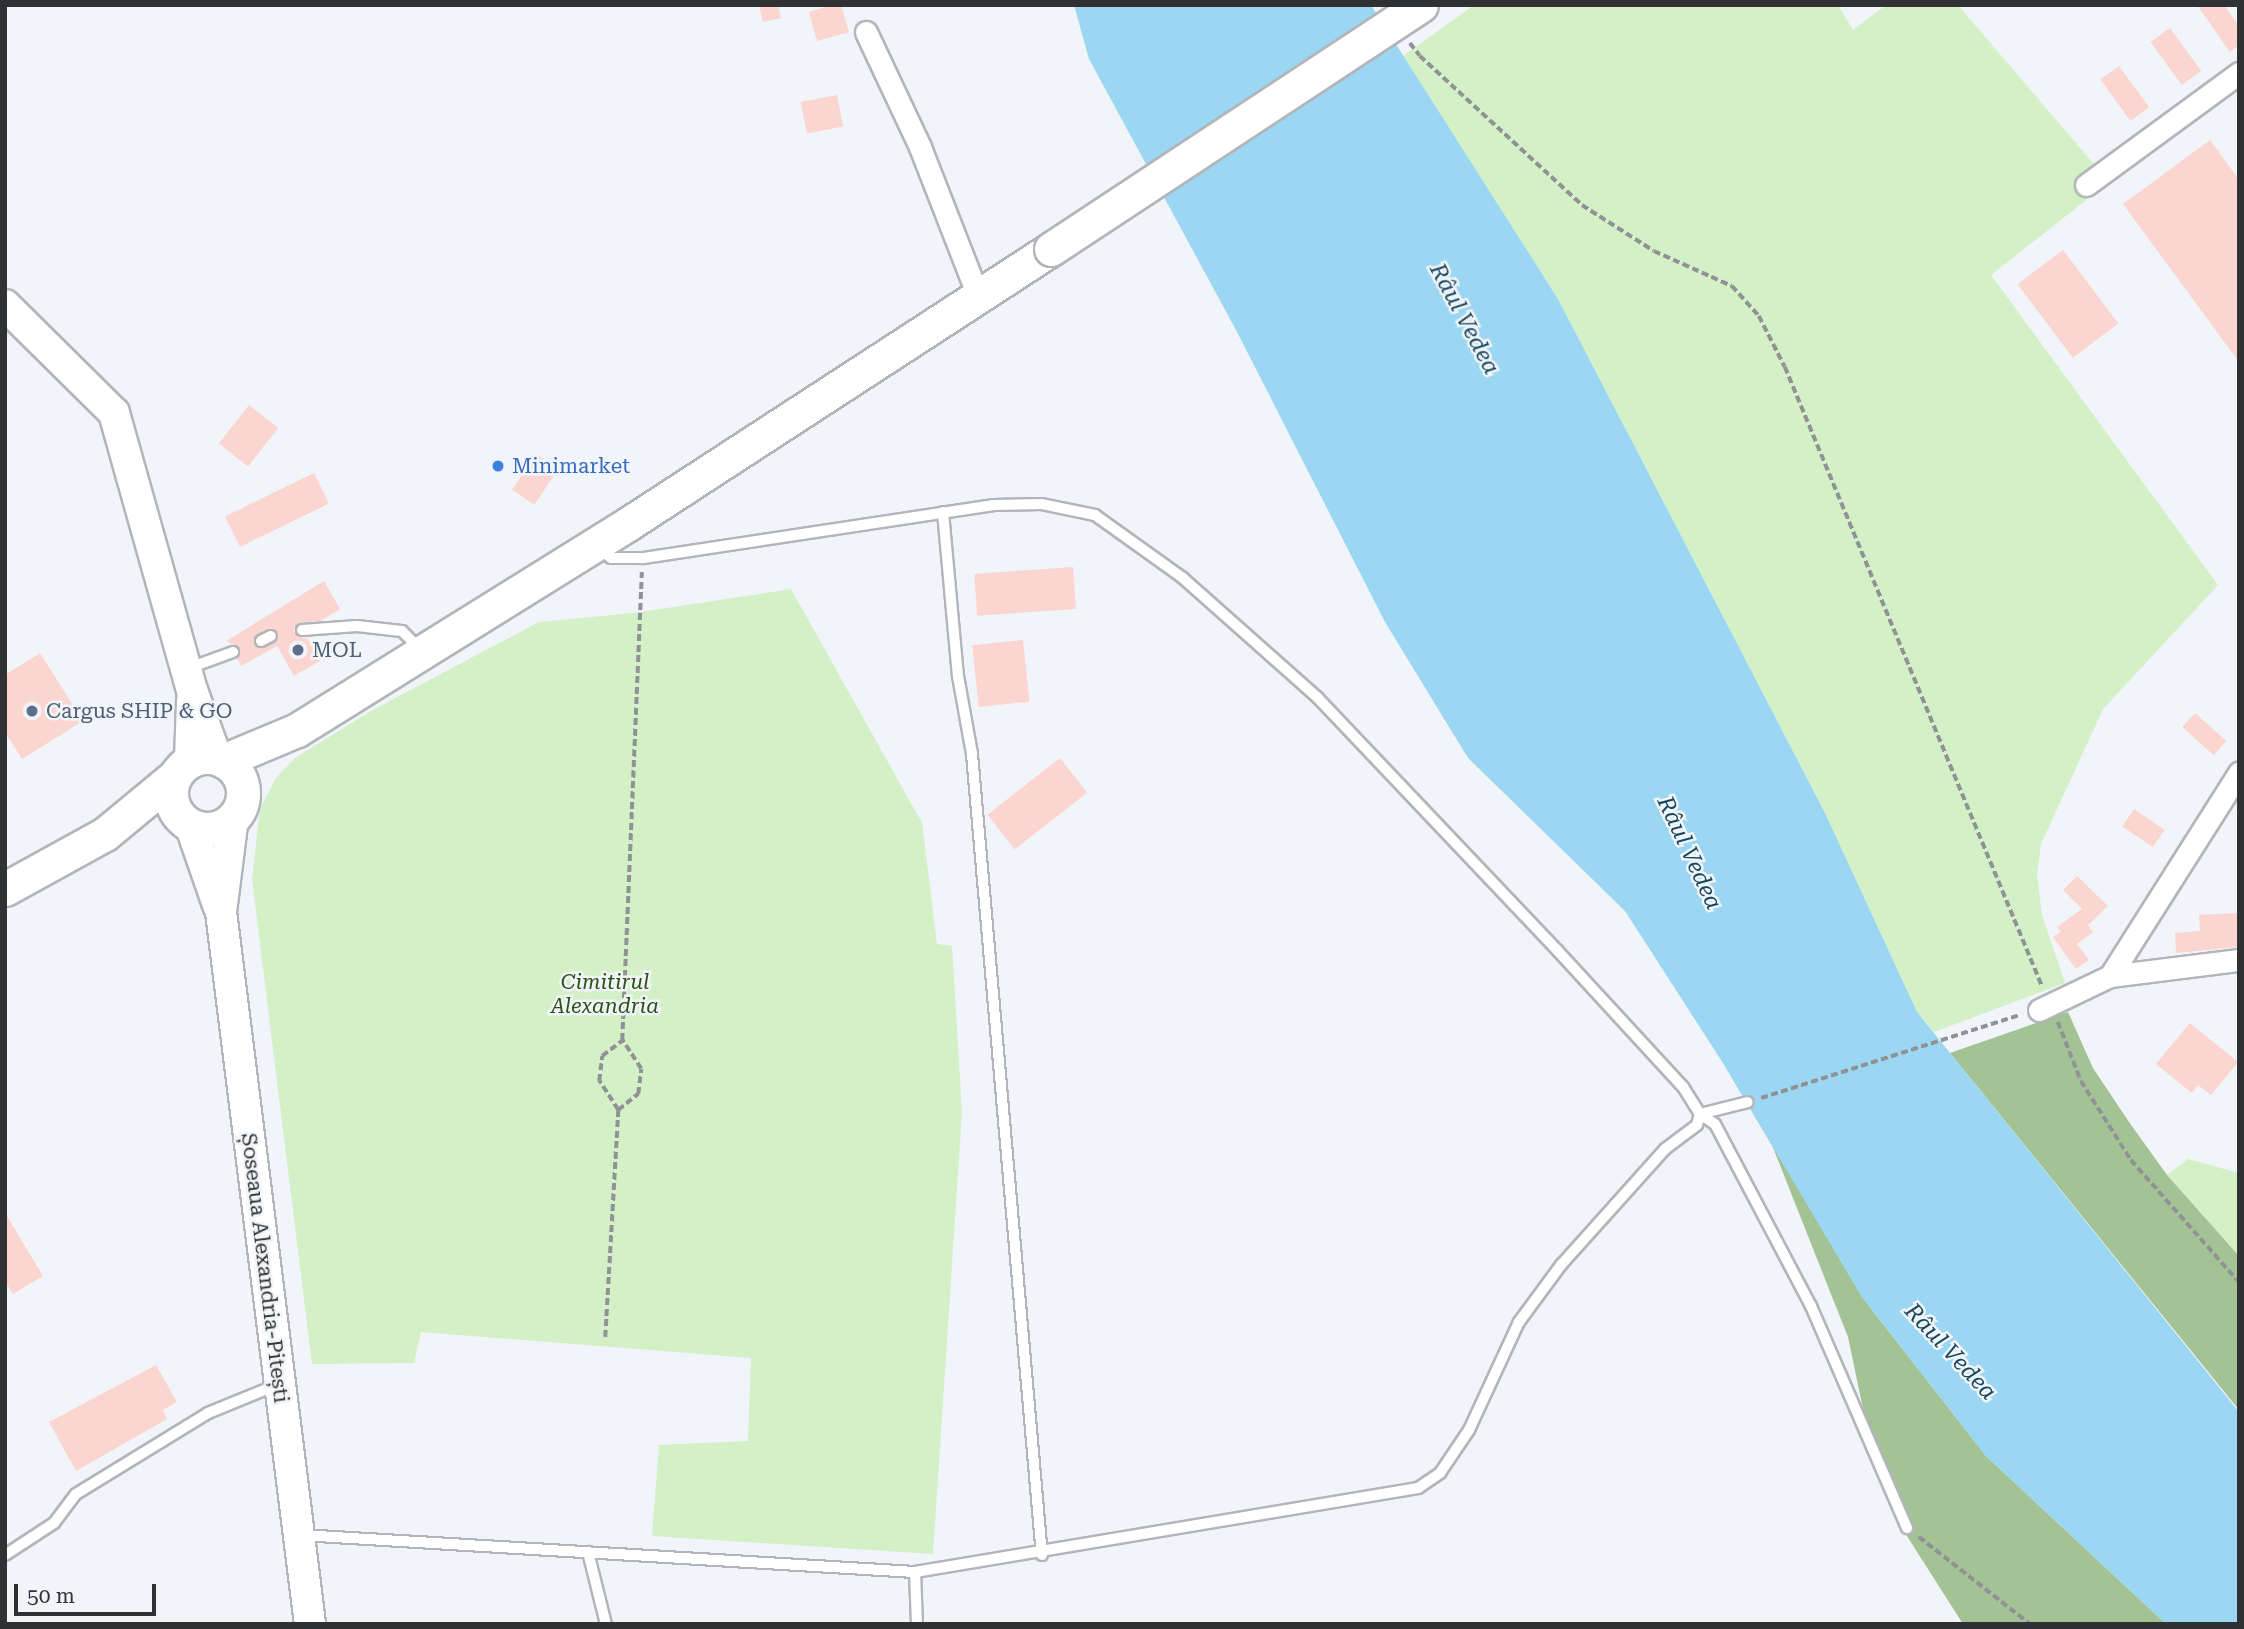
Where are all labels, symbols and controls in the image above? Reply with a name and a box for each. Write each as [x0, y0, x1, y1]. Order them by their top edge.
water label: Râul Vedea [1423, 259, 1505, 379]
place label: Minimarket [512, 453, 630, 479]
marker: Minimarket [490, 458, 506, 474]
place label: MOL [312, 637, 362, 663]
marker: MOL [290, 642, 306, 658]
place label: Cargus SHIP & GO [46, 698, 232, 724]
marker: Cargus SHIP & GO [24, 703, 40, 719]
water label: Râul Vedea [1651, 792, 1727, 914]
park label: Cimitirul Alexandria [551, 969, 659, 1019]
street label: Șoseaua Alexandria-Pitești [236, 1132, 294, 1404]
water label: Râul Vedea [1898, 1298, 2002, 1406]
scale bar [18, 1570, 159, 1614]
text: 50 m [27, 1584, 75, 1608]

